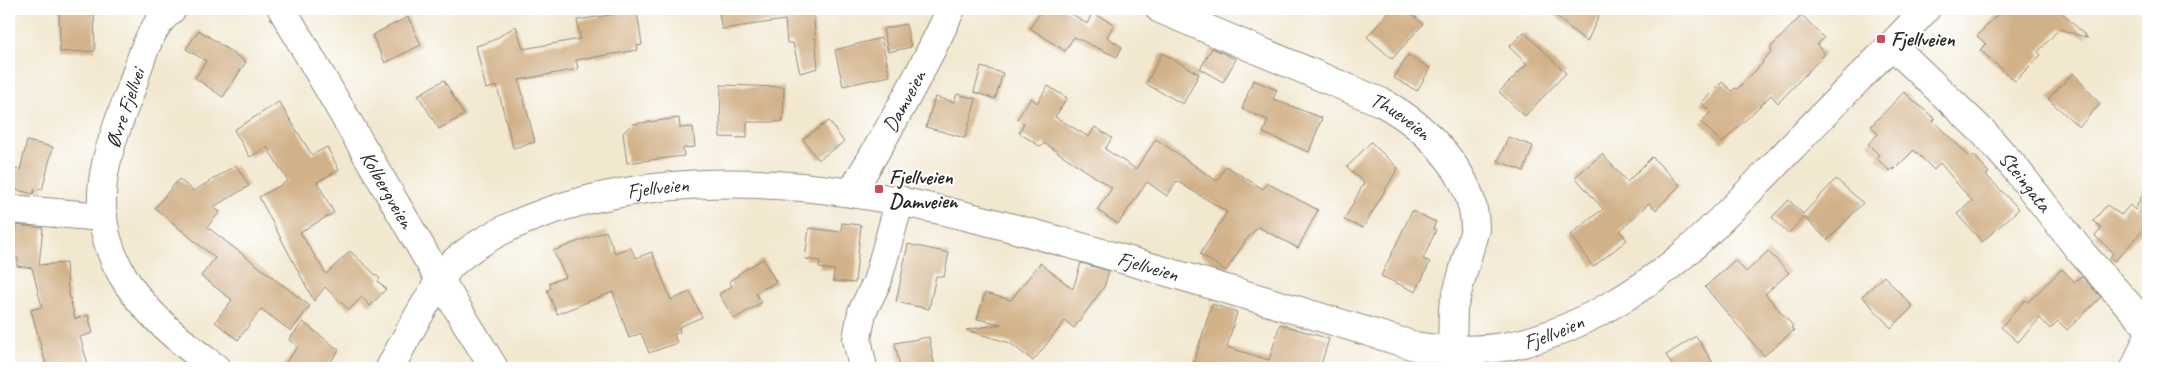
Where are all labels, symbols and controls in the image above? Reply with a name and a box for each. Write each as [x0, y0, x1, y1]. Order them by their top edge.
place label: Fjellveien [1891, 26, 1955, 52]
marker: Fjellveien [1875, 33, 1887, 45]
street label: Øvre Fjellvei [99, 62, 152, 151]
street label: Damveien [877, 64, 932, 137]
street label: Thueveien [1367, 86, 1438, 147]
street label: Kolbergveien [355, 146, 421, 234]
street label: Steingata [1993, 146, 2058, 218]
place label: Fjellveien Damveien [889, 164, 959, 214]
street label: Fjellveien [625, 172, 690, 205]
marker: Fjellveien Damveien [873, 183, 885, 195]
street label: Fjellveien [1115, 245, 1182, 288]
street label: Fjellveien [1521, 308, 1588, 355]

